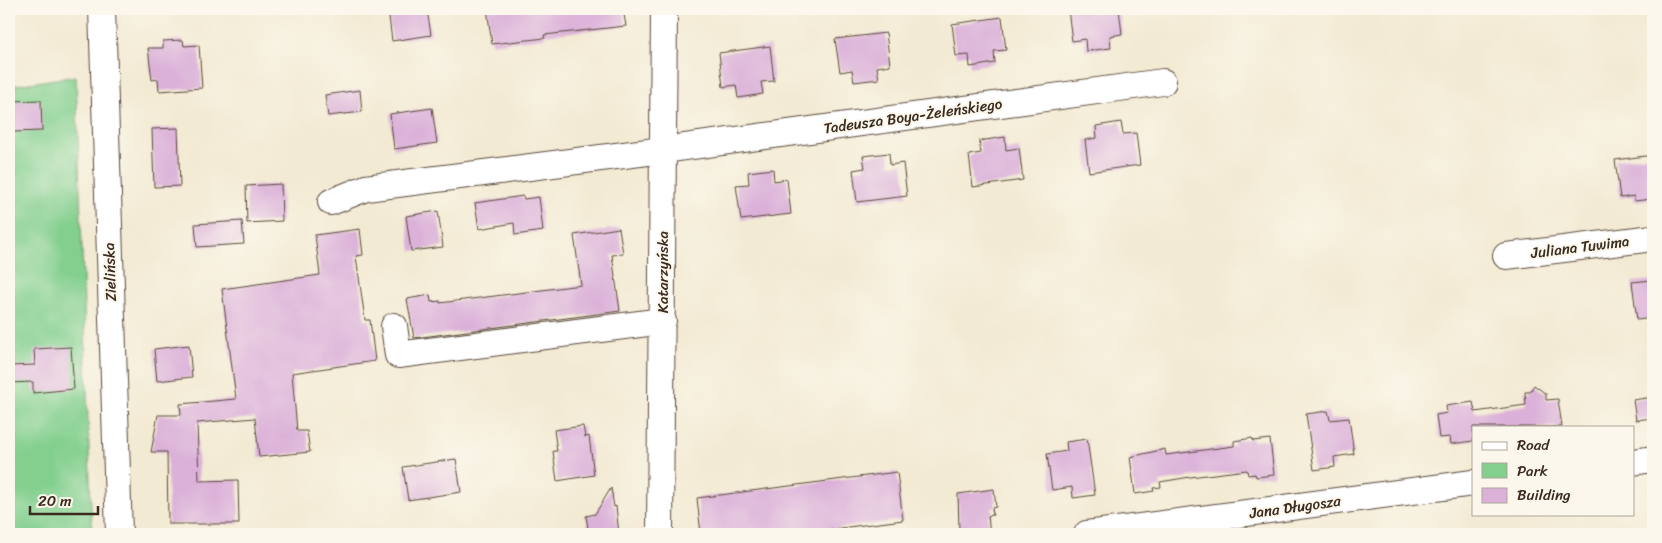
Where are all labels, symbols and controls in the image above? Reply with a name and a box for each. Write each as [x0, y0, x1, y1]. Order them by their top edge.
street label: Tadeusza Boya-Żeleńskiego [822, 91, 1004, 141]
street label: Juliana Tuwima [1528, 228, 1631, 266]
street label: Katarzyńska [650, 230, 676, 313]
street label: Zielińska [96, 242, 124, 302]
legend [1472, 426, 1634, 516]
text: Road [1517, 432, 1550, 458]
text: Park [1517, 458, 1548, 484]
text: Building [1517, 482, 1571, 508]
scale bar [30, 483, 98, 515]
text: 20 m [38, 488, 72, 514]
street label: Jana Długosza [1247, 488, 1343, 526]

